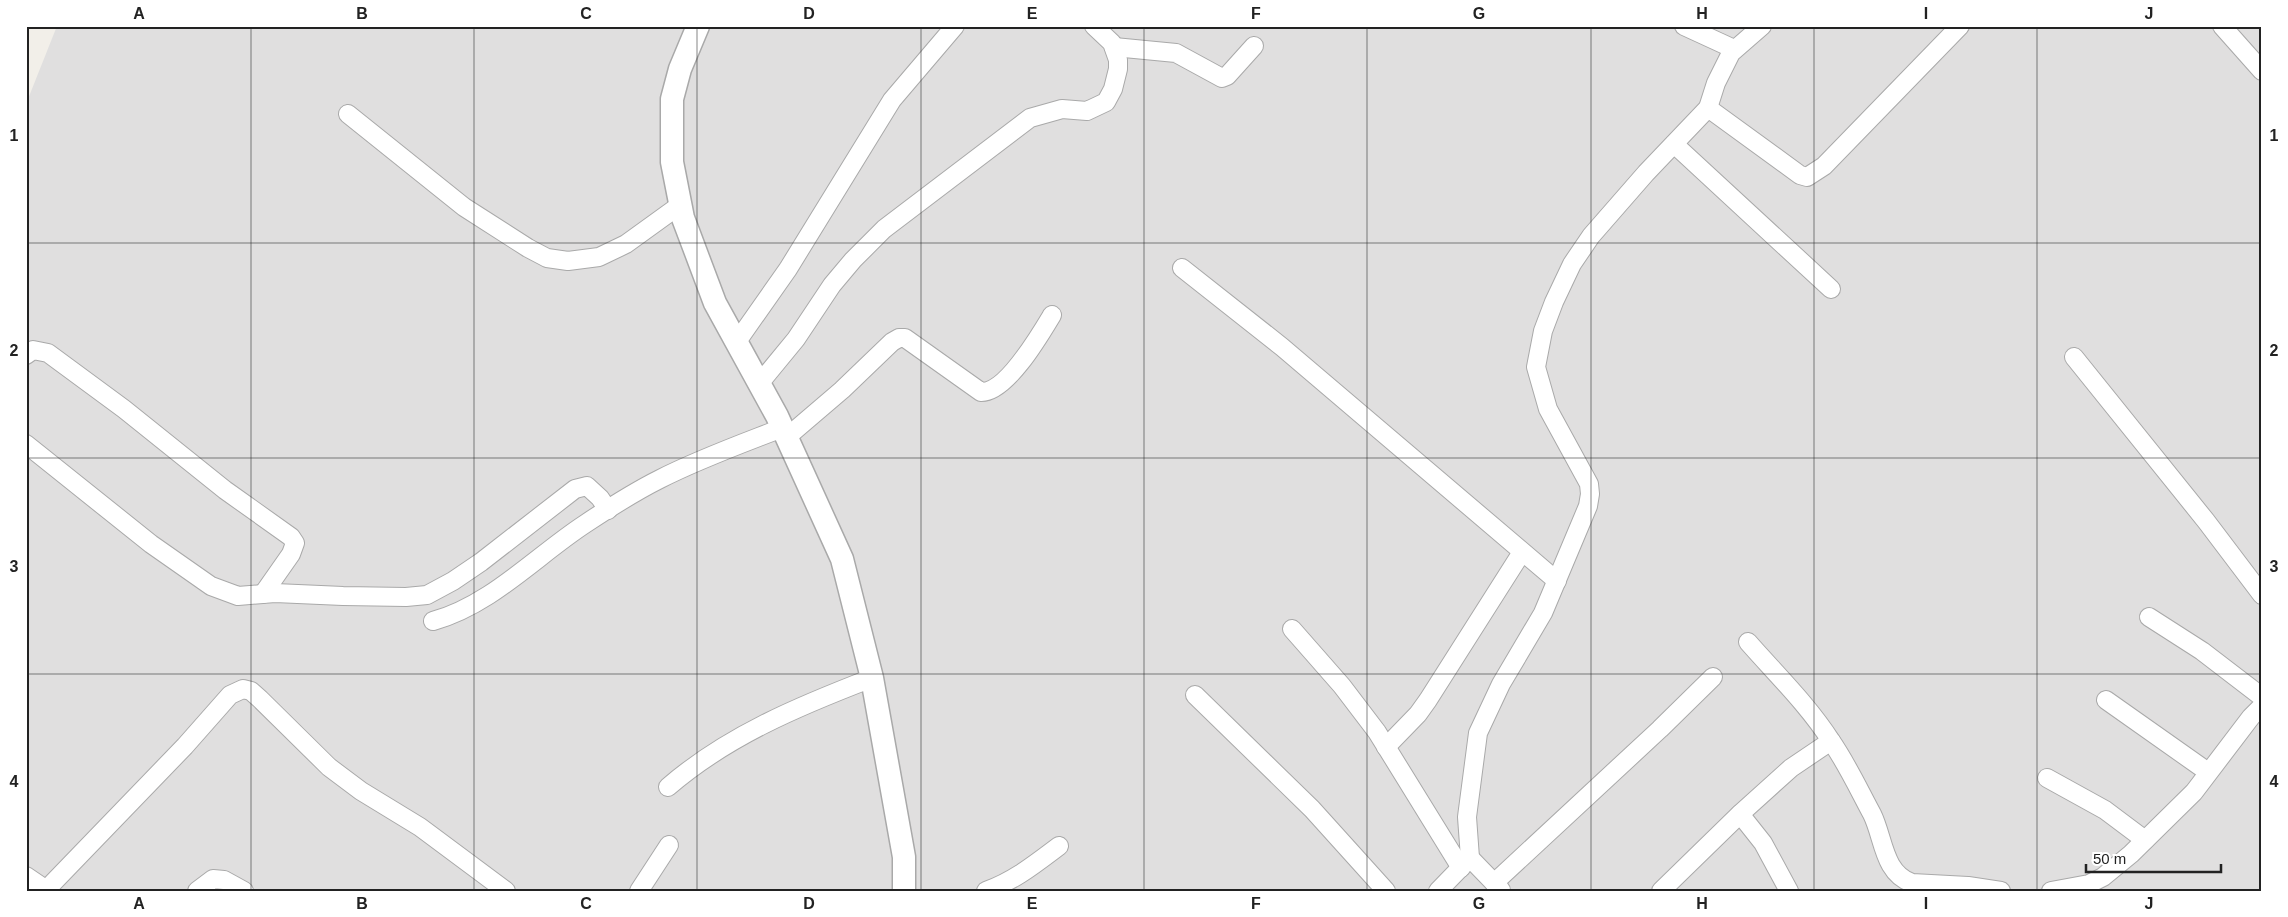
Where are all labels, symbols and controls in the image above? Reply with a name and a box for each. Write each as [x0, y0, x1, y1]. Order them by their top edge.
text: A [133, 5, 145, 22]
text: B [356, 5, 368, 22]
text: C [580, 5, 592, 22]
text: D [803, 5, 815, 22]
text: E [1027, 5, 1038, 22]
text: F [1251, 5, 1261, 22]
text: G [1473, 5, 1485, 22]
text: H [1696, 5, 1708, 22]
text: I [1924, 5, 1928, 22]
text: J [2145, 5, 2153, 22]
text: 1 [10, 127, 19, 144]
text: 1 [2270, 127, 2279, 144]
text: 2 [10, 342, 19, 359]
text: 2 [2270, 342, 2279, 359]
text: 3 [10, 558, 19, 575]
text: 3 [2270, 558, 2279, 575]
text: 4 [10, 773, 19, 790]
text: 4 [2270, 773, 2279, 790]
scale bar [2086, 842, 2220, 874]
text: 50 m [2093, 850, 2126, 867]
text: A [133, 895, 145, 912]
text: B [356, 895, 368, 912]
text: C [580, 895, 592, 912]
text: D [803, 895, 815, 912]
text: E [1027, 895, 1038, 912]
text: F [1251, 895, 1261, 912]
text: G [1473, 895, 1485, 912]
text: H [1696, 895, 1708, 912]
text: I [1924, 895, 1928, 912]
text: J [2145, 895, 2153, 912]

